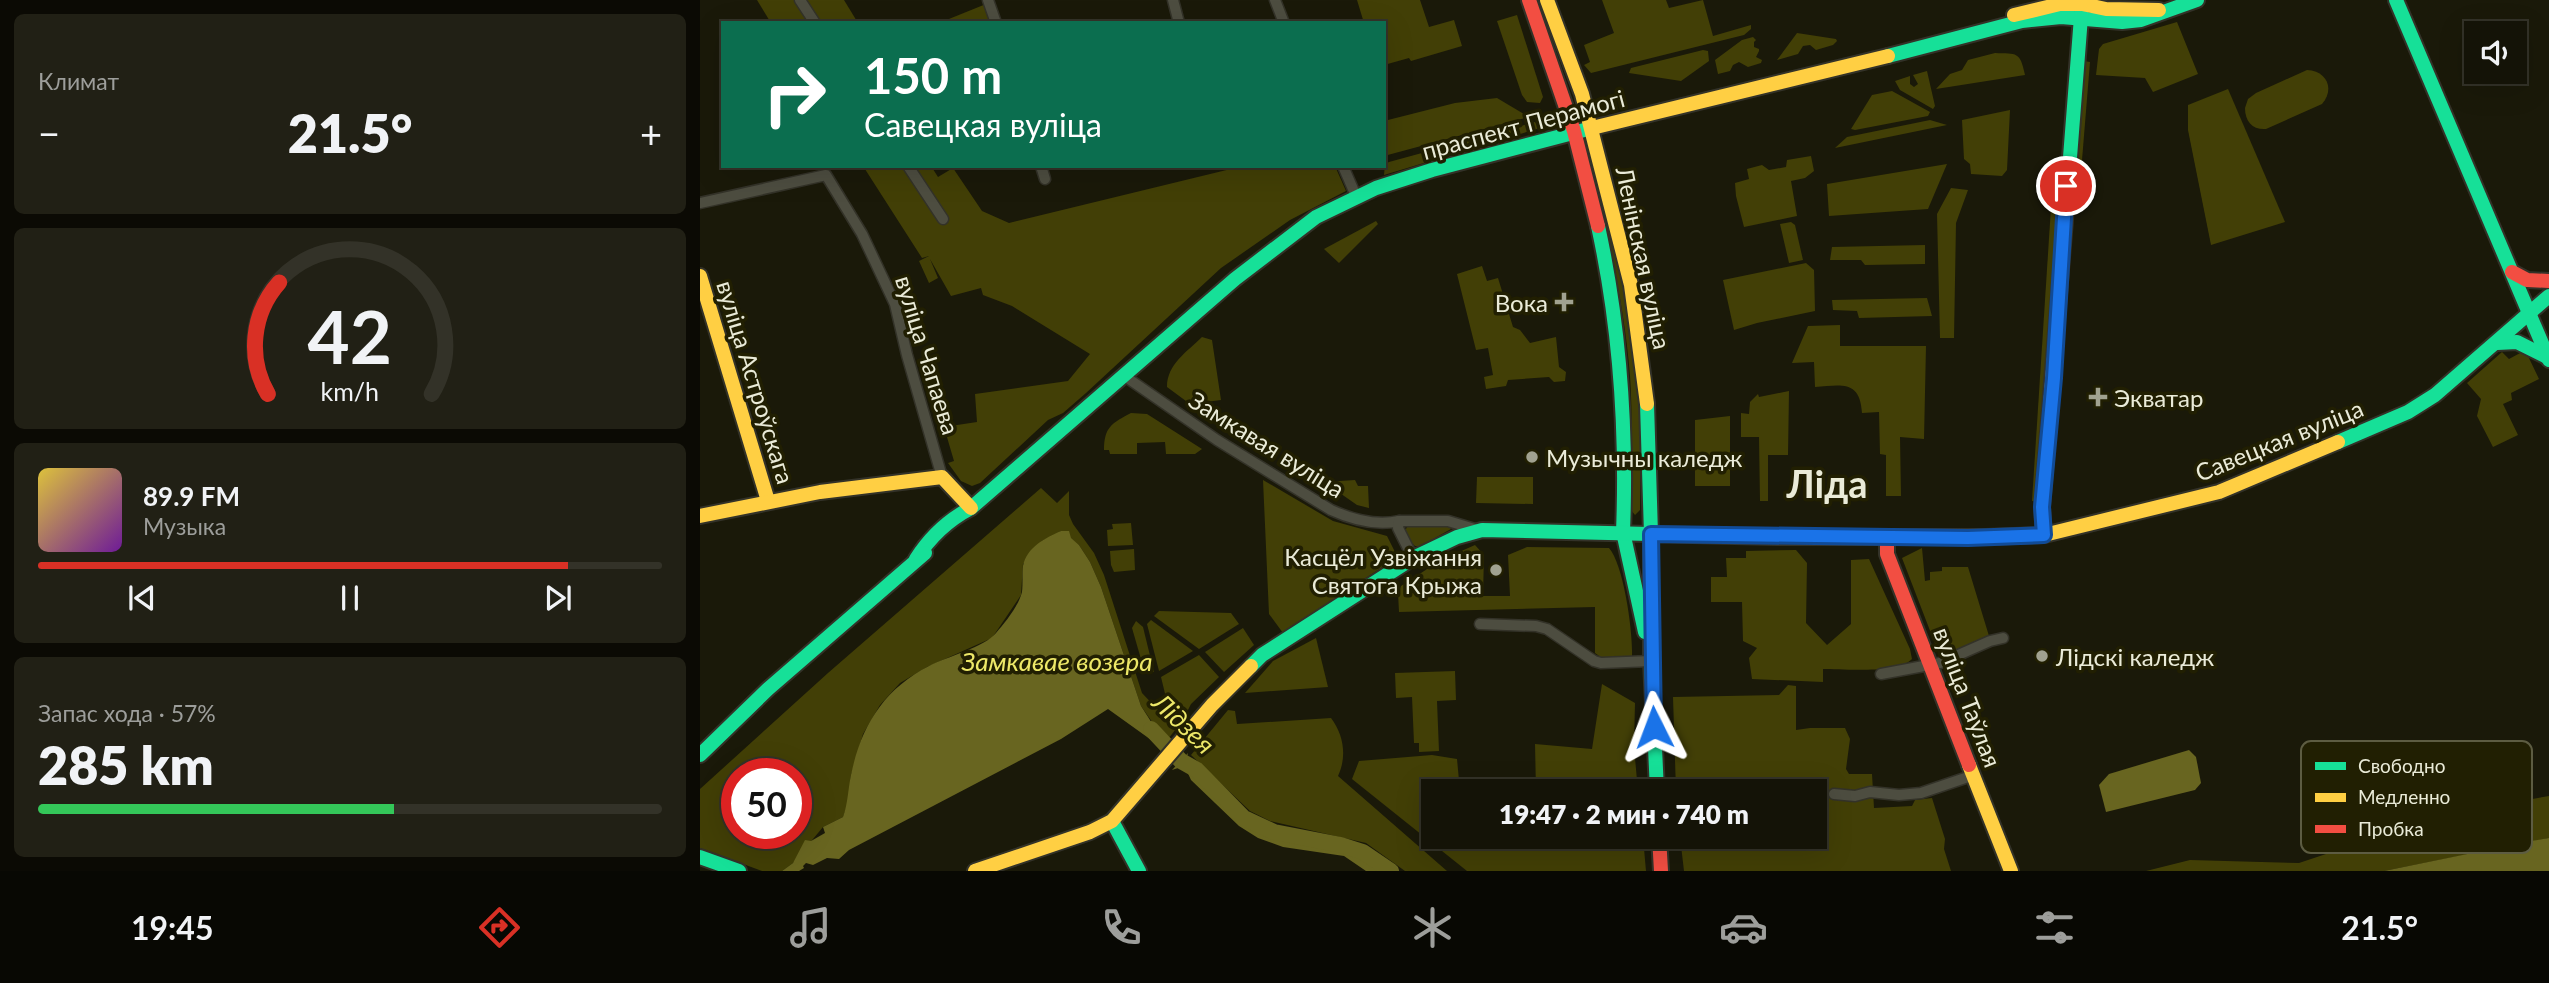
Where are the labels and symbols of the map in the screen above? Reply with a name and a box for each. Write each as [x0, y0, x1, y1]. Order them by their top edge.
street label: праспект Перамогі [1418, 83, 1628, 165]
pin [2036, 156, 2096, 216]
street label: Ленінская вуліца [1610, 163, 1677, 352]
street label: вуліца Чапаева [890, 272, 966, 438]
street label: вуліца Астроўскага [711, 277, 801, 487]
place label: Вока [1495, 288, 1548, 317]
marker: Вока [1554, 292, 1574, 312]
place label: Экватар [2114, 383, 2203, 412]
street label: Замкавая вуліца [1184, 385, 1350, 503]
marker: Экватар [2088, 387, 2108, 407]
street label: Савецкая вуліца [2191, 393, 2367, 487]
place label: Музычны каледж [1546, 443, 1743, 472]
marker: Музычны каледж [1524, 449, 1540, 465]
district label: Ліда [1785, 460, 1868, 506]
place label: Касцёл Узвіжання Святога Крыжа [1284, 542, 1482, 599]
marker: Касцёл Узвіжання Святога Крыжа [1488, 562, 1504, 578]
street label: вуліца Таўлая [1928, 623, 2008, 771]
place label: Лідскі каледж [2055, 642, 2214, 671]
water label: Замкавае возера [960, 645, 1153, 677]
marker: Лідскі каледж [2034, 648, 2050, 664]
water label: Лідзея [1146, 685, 1222, 760]
position arrow [1617, 690, 1691, 764]
legend [2301, 741, 2532, 853]
text: Свободно [2358, 754, 2446, 777]
speed limit sign: 50 [721, 758, 812, 849]
text: Медленно [2358, 785, 2450, 808]
text: Пробка [2358, 817, 2424, 840]

